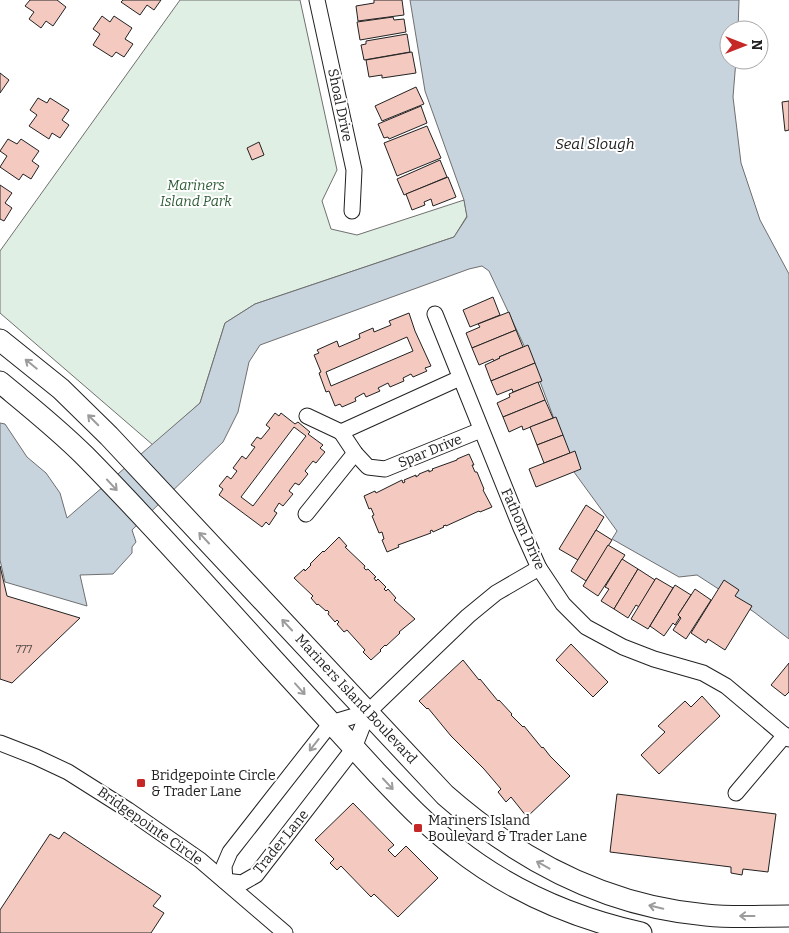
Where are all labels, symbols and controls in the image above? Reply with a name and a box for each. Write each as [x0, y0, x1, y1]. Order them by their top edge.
north arrow [719, 20, 769, 70]
text: N [748, 40, 765, 51]
street label: Shoal Drive [324, 67, 356, 143]
water label: Seal Slough [555, 135, 635, 153]
park label: Mariners Island Park [160, 177, 232, 210]
one-way arrow [25, 359, 38, 370]
one-way arrow [87, 413, 99, 426]
street label: Spar Drive [396, 430, 464, 472]
one-way arrow [106, 478, 118, 491]
street label: Fathom Drive [497, 486, 549, 572]
one-way arrow [198, 531, 210, 544]
one-way arrow [281, 619, 292, 632]
street label: Mariners Island Boulevard [292, 631, 420, 767]
house number: 777 [16, 643, 33, 656]
one-way arrow [295, 683, 306, 696]
one-way arrow [308, 738, 319, 751]
place label: Bridgepointe Circle & Trader Lane [151, 767, 276, 800]
marker: Bridgepointe Circle & Trader Lane [135, 777, 147, 789]
one-way arrow [382, 777, 394, 790]
street label: Bridgepointe Circle [94, 783, 206, 869]
street label: Trader Lane [250, 806, 312, 878]
place label: Mariners Island Boulevard & Trader Lane [428, 812, 587, 845]
marker: Mariners Island Boulevard & Trader Lane [412, 822, 424, 834]
one-way arrow [535, 860, 550, 870]
one-way arrow [649, 902, 665, 911]
one-way arrow [739, 912, 755, 921]

